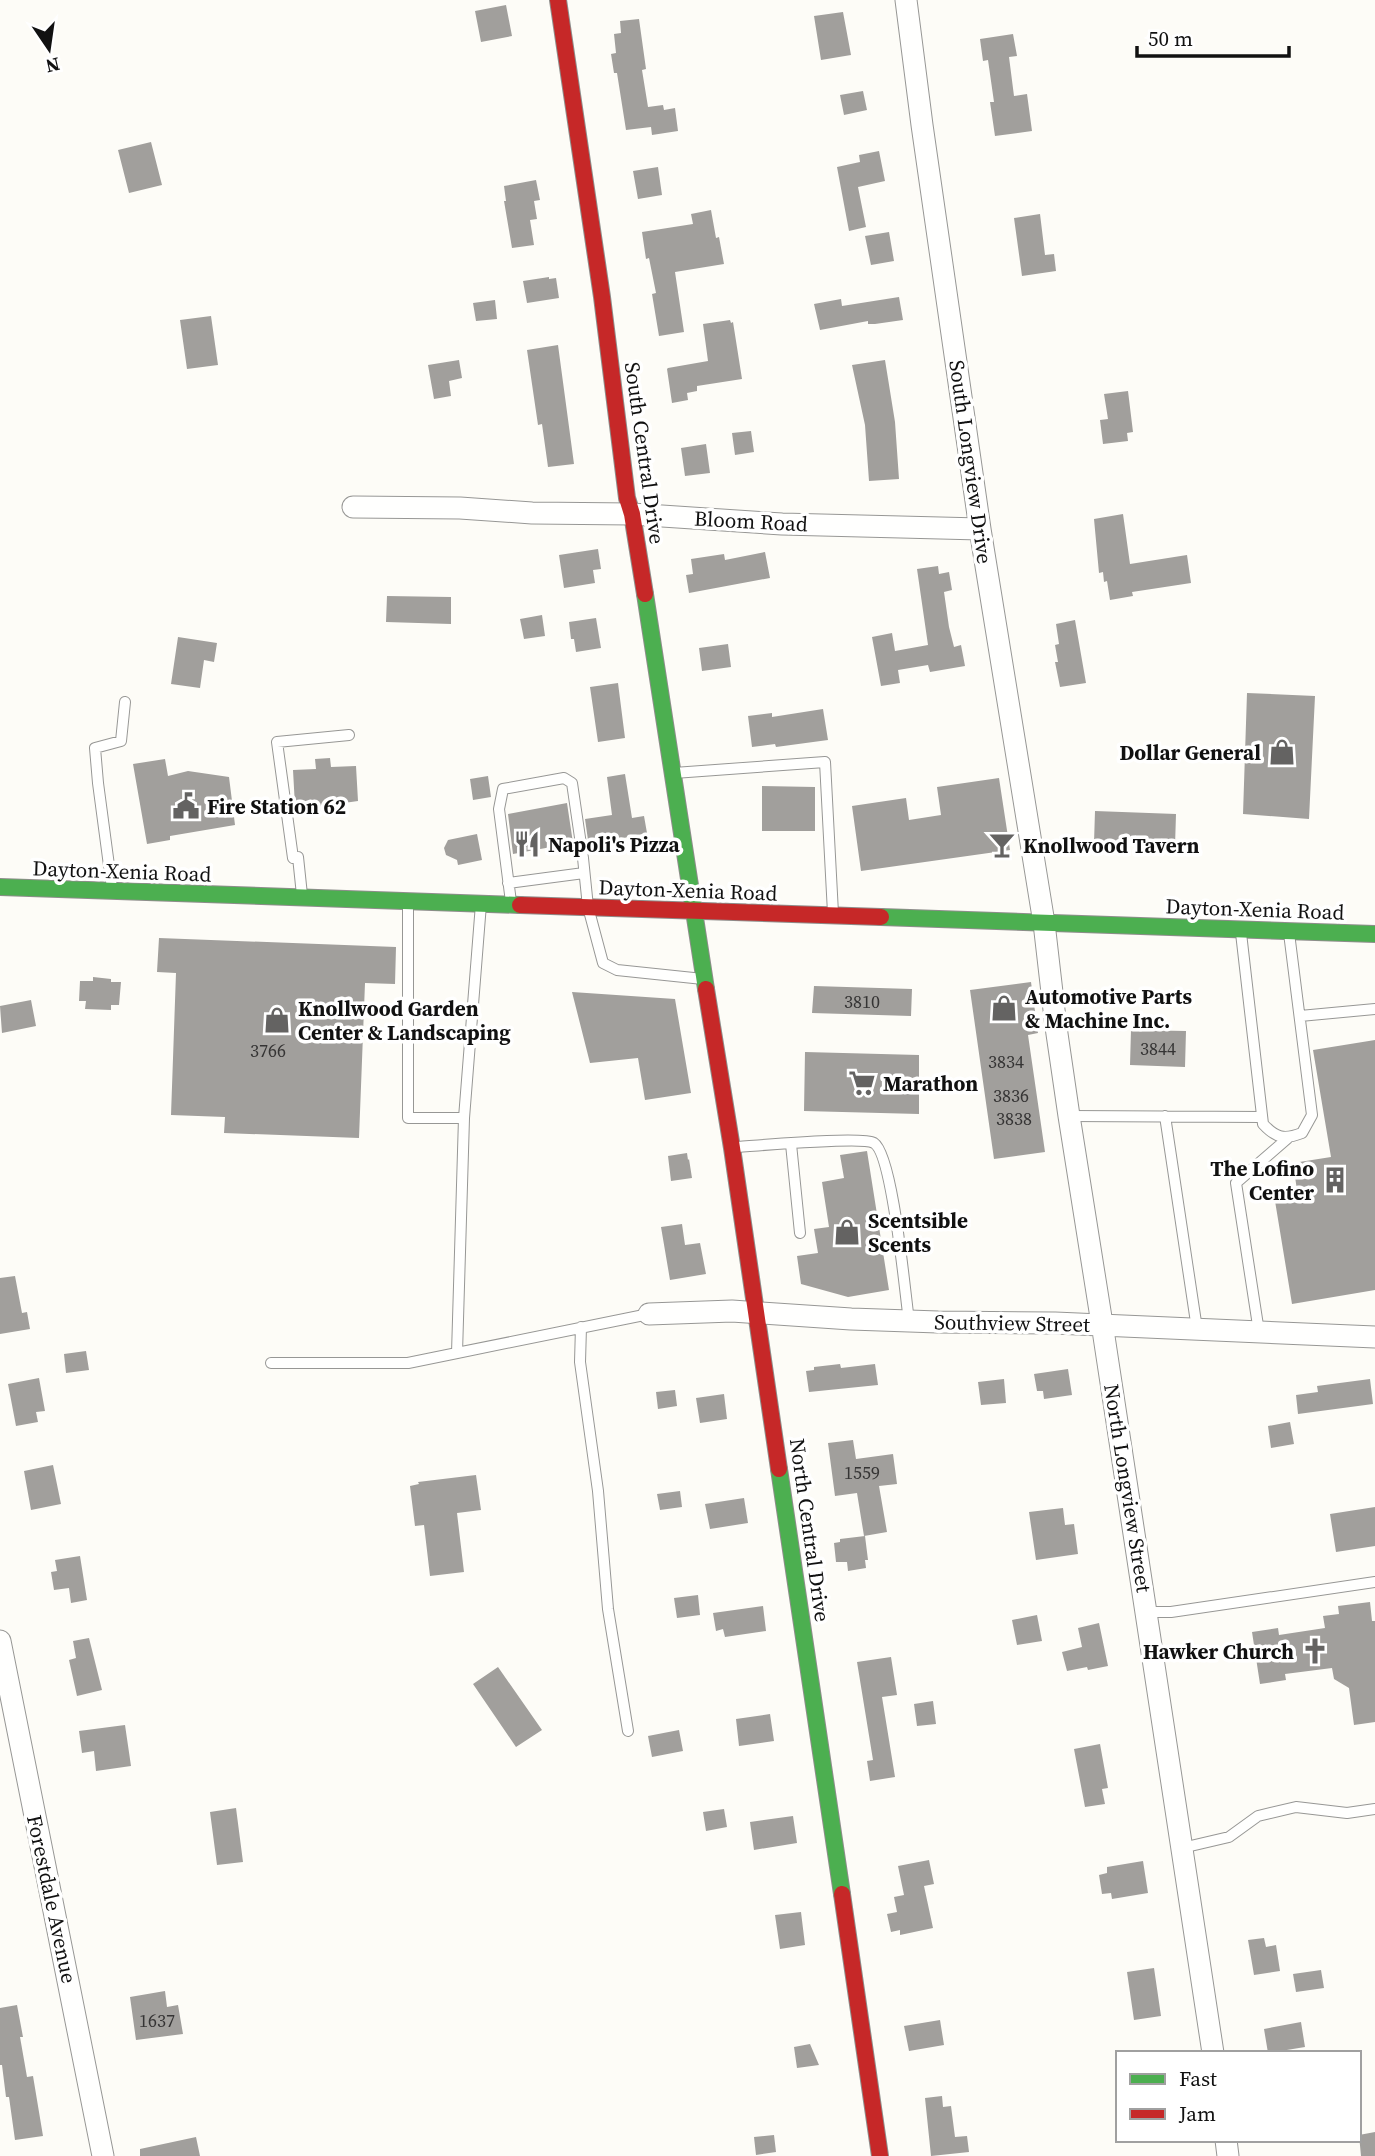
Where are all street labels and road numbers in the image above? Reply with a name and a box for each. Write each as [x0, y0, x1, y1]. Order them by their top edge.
street label: South Longview Drive [942, 358, 1000, 566]
street label: South Central Drive [618, 360, 672, 546]
street label: Bloom Road [693, 504, 809, 538]
street label: Dayton-Xenia Road [32, 853, 212, 889]
street label: Dayton-Xenia Road [598, 872, 778, 908]
street label: Dayton-Xenia Road [1165, 891, 1345, 927]
street label: Southview Street [934, 1307, 1090, 1339]
street label: North Longview Street [1097, 1382, 1159, 1594]
street label: North Central Drive [783, 1436, 837, 1624]
street label: Forestdale Avenue [20, 1812, 84, 1986]

